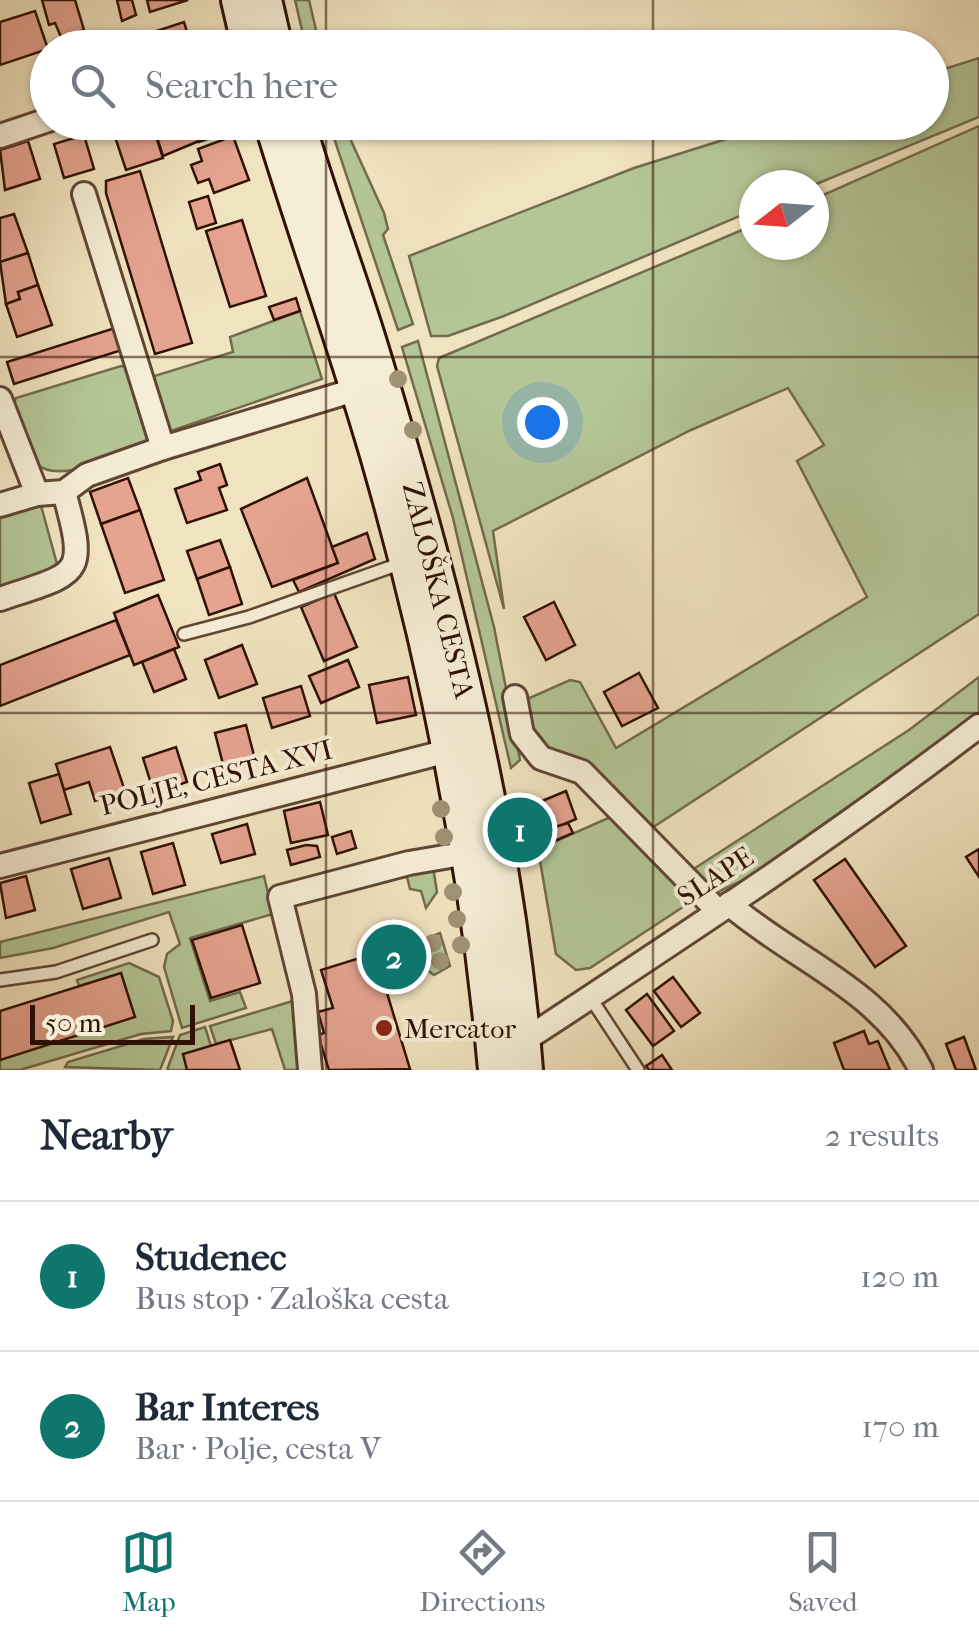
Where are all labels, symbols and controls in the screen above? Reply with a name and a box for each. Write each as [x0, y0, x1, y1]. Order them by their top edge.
search box [30, 30, 949, 140]
icon: search [65, 58, 120, 113]
text: Search here [145, 63, 338, 108]
north arrow [739, 170, 829, 260]
your location [517, 397, 568, 448]
street label: ZALOŠKA CESTA [396, 479, 482, 703]
street label: POLJE, CESTA XVI [96, 733, 336, 822]
pin: 1 [488, 792, 552, 868]
street label: SLAPE [671, 840, 759, 913]
pin: 2 [362, 920, 426, 994]
scale bar [30, 1000, 195, 1044]
text: 50 m [45, 1006, 102, 1039]
place label: Mercator [404, 1012, 516, 1045]
marker: Mercator [373, 1017, 395, 1039]
text: Nearby [40, 1111, 172, 1160]
text: 2 results [825, 1117, 939, 1154]
text: Studenec [135, 1235, 286, 1280]
text: 1 [67, 1258, 78, 1295]
text: 120 m [860, 1258, 939, 1295]
text: Bus stop · Zaloška cesta [135, 1280, 449, 1317]
text: Bar Interes [135, 1385, 319, 1430]
text: 2 [64, 1408, 81, 1445]
text: 170 m [861, 1408, 939, 1445]
text: Bar · Polje, cesta V [135, 1430, 381, 1467]
tab: Map [121, 1525, 176, 1618]
tab: Directions [419, 1525, 545, 1618]
tab: Saved [788, 1525, 858, 1618]

